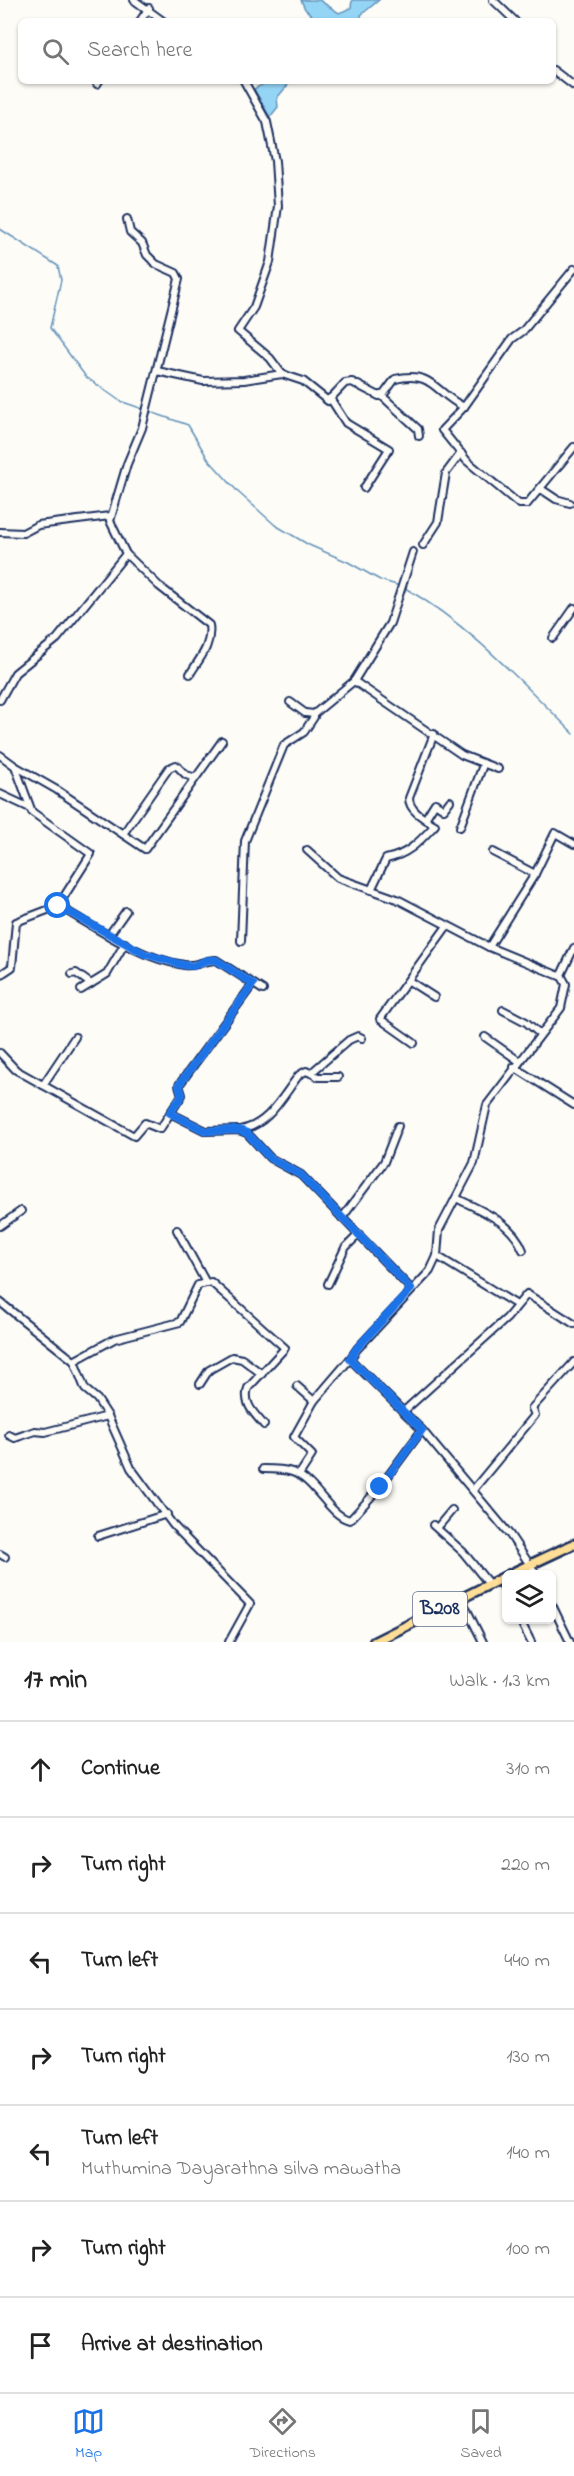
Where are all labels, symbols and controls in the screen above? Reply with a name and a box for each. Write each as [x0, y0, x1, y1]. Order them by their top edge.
search box [18, 18, 556, 84]
icon: search [39, 35, 72, 68]
text: Search here [87, 35, 192, 67]
route start [44, 892, 70, 918]
route end [366, 1473, 392, 1499]
map controls [502, 1570, 556, 1624]
button: layers [502, 1570, 556, 1624]
road number: B208 [413, 1592, 467, 1626]
text: 17 min [24, 1662, 87, 1700]
text: Walk · 1.3 km [449, 1667, 550, 1696]
icon: ahead [24, 1753, 57, 1786]
text: Continue [81, 1753, 160, 1785]
text: 310 m [506, 1755, 550, 1784]
icon: right [24, 1849, 57, 1882]
text: Turn right [81, 1849, 166, 1881]
text: 220 m [501, 1851, 550, 1880]
icon: left [24, 1945, 57, 1978]
text: Turn left [81, 1945, 158, 1977]
text: 440 m [504, 1947, 550, 1976]
icon: right [24, 2041, 57, 2074]
text: Turn right [81, 2041, 166, 2073]
text: 130 m [506, 2043, 550, 2072]
text: Turn left [81, 2123, 158, 2155]
icon: left [24, 2137, 57, 2170]
text: 140 m [506, 2139, 550, 2168]
text: Muthumina Dayarathna silva mawatha [81, 2155, 401, 2184]
icon: right [24, 2233, 57, 2266]
text: Turn right [81, 2233, 166, 2265]
text: 100 m [506, 2235, 550, 2264]
icon: arrive [24, 2329, 57, 2362]
text: Arrive at destination [81, 2329, 263, 2361]
tab: Map [72, 2405, 105, 2465]
tab: Directions [249, 2405, 316, 2465]
tab: Saved [460, 2405, 502, 2465]

